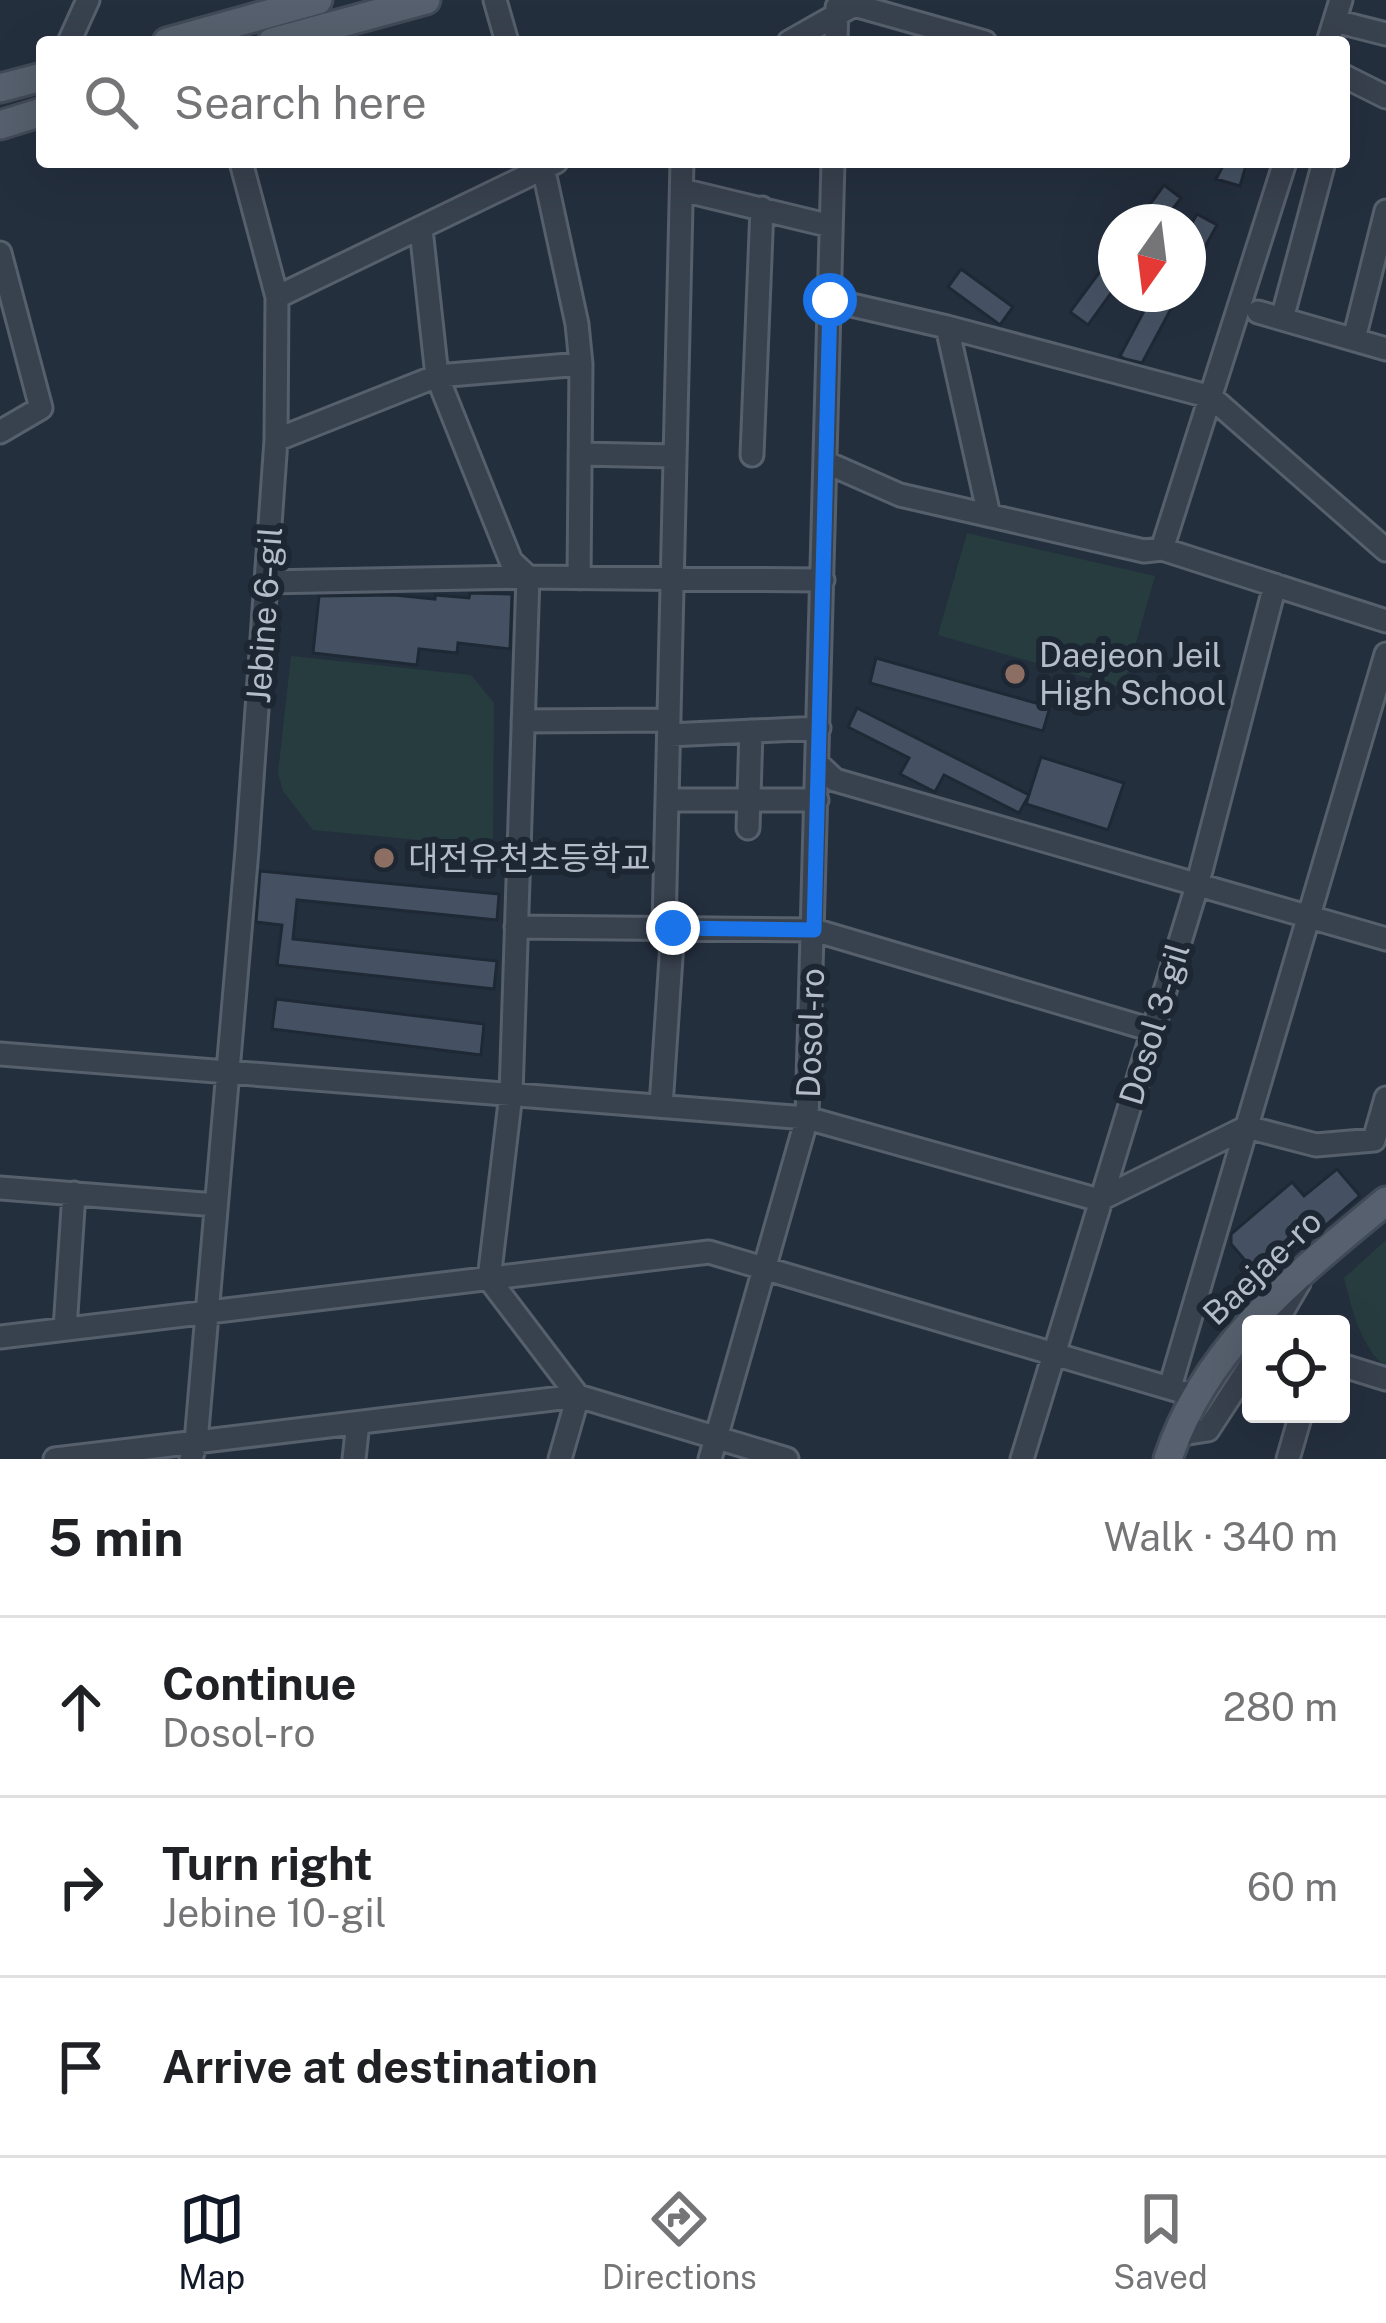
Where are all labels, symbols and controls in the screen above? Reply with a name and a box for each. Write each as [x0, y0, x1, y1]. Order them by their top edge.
search box [36, 36, 1350, 168]
icon: search [78, 69, 144, 135]
text: Search here [174, 76, 427, 129]
north arrow [1098, 204, 1206, 312]
route start [803, 273, 857, 327]
street label: Jebine 6-gil [239, 525, 289, 705]
place label: Daejeon Jeil High School [1039, 636, 1226, 712]
marker: Daejeon Jeil High School [1002, 661, 1028, 687]
place label: 대전유천초등학교 [408, 839, 651, 877]
marker: 대전유천초등학교 [371, 845, 397, 871]
route end [646, 901, 700, 955]
street label: Dosol 3-gil [1111, 939, 1197, 1109]
street label: Dosol-ro [789, 967, 831, 1099]
street label: Baejae-ro [1195, 1202, 1329, 1332]
map controls [1242, 1315, 1350, 1423]
button: locate [1242, 1315, 1350, 1423]
text: 5 min [48, 1508, 184, 1567]
text: Walk · 340 m [1104, 1514, 1338, 1560]
text: Continue [162, 1657, 356, 1710]
icon: ahead [48, 1674, 114, 1740]
text: 280 m [1223, 1684, 1338, 1730]
text: Dosol-ro [162, 1710, 316, 1756]
text: Turn right [162, 1837, 373, 1890]
icon: right [48, 1854, 114, 1920]
text: 60 m [1247, 1864, 1338, 1910]
text: Jebine 10-gil [162, 1890, 387, 1936]
icon: arrive [48, 2034, 114, 2100]
text: Arrive at destination [162, 2040, 598, 2093]
tab: Map [178, 2186, 245, 2296]
tab: Directions [602, 2186, 757, 2296]
tab: Saved [1113, 2186, 1208, 2296]

